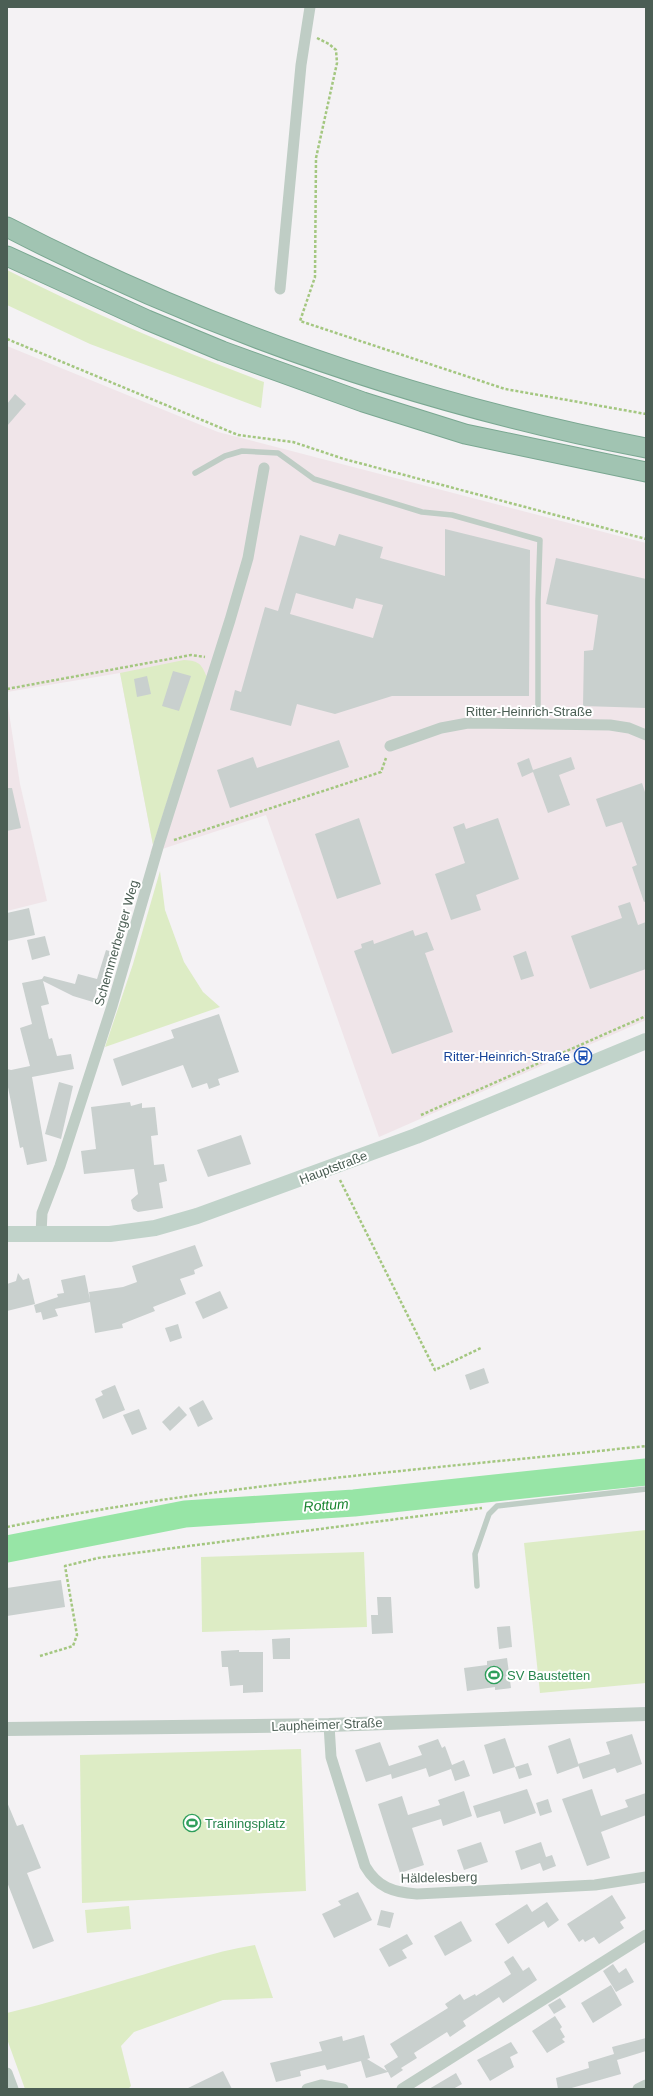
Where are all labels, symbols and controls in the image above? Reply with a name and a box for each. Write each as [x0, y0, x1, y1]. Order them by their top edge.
street label: Ritter-Heinrich-Straße [466, 704, 592, 719]
street label: Schemmerberger Weg [91, 878, 142, 1008]
bus stop icon: Ritter-Heinrich-Straße [573, 1046, 593, 1066]
place label: Ritter-Heinrich-Straße [444, 1049, 570, 1064]
street label: Hauptstraße [297, 1148, 369, 1187]
water label: Rottum [303, 1495, 349, 1515]
sports icon: SV Baustetten [484, 1665, 504, 1685]
place label: SV Baustetten [507, 1668, 590, 1683]
street label: Laupheimer Straße [271, 1715, 383, 1734]
sports icon: Trainingsplatz [182, 1813, 202, 1833]
place label: Trainingsplatz [205, 1816, 285, 1831]
street label: Häldelesberg [401, 1869, 477, 1886]

